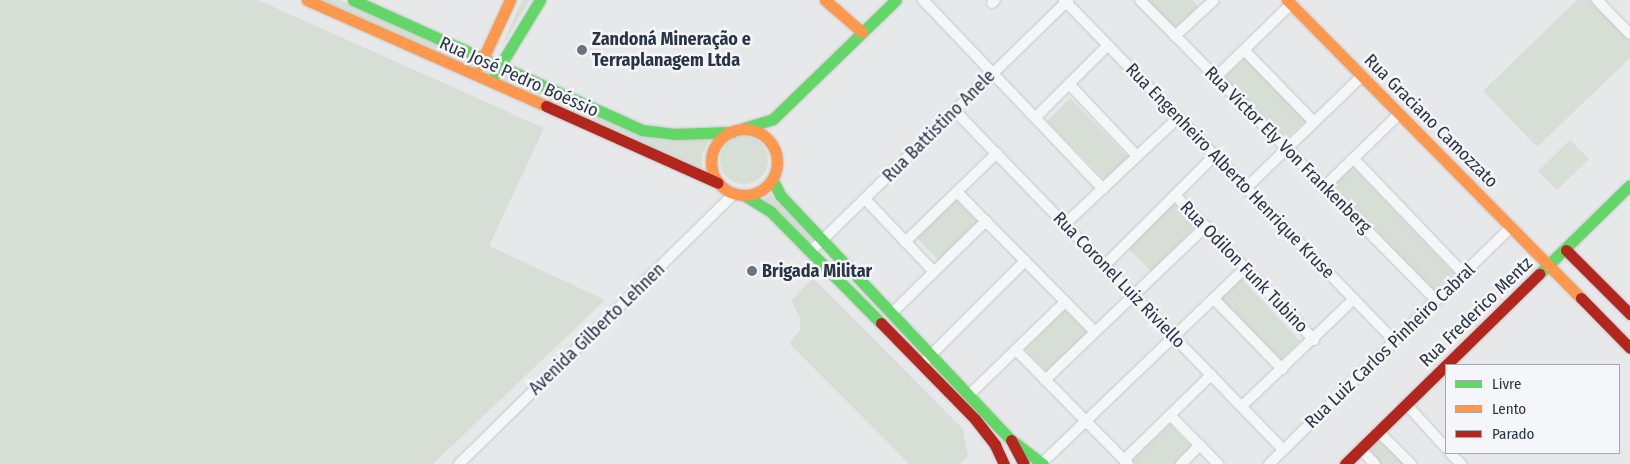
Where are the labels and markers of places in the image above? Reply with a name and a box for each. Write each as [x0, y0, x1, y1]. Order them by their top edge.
place label: Zandoná Mineração e Terraplanagem Ltda [592, 29, 751, 72]
marker: Zandoná Mineração e Terraplanagem Ltda [576, 44, 588, 56]
place label: Brigada Militar [762, 260, 872, 282]
marker: Brigada Militar [746, 265, 758, 277]

